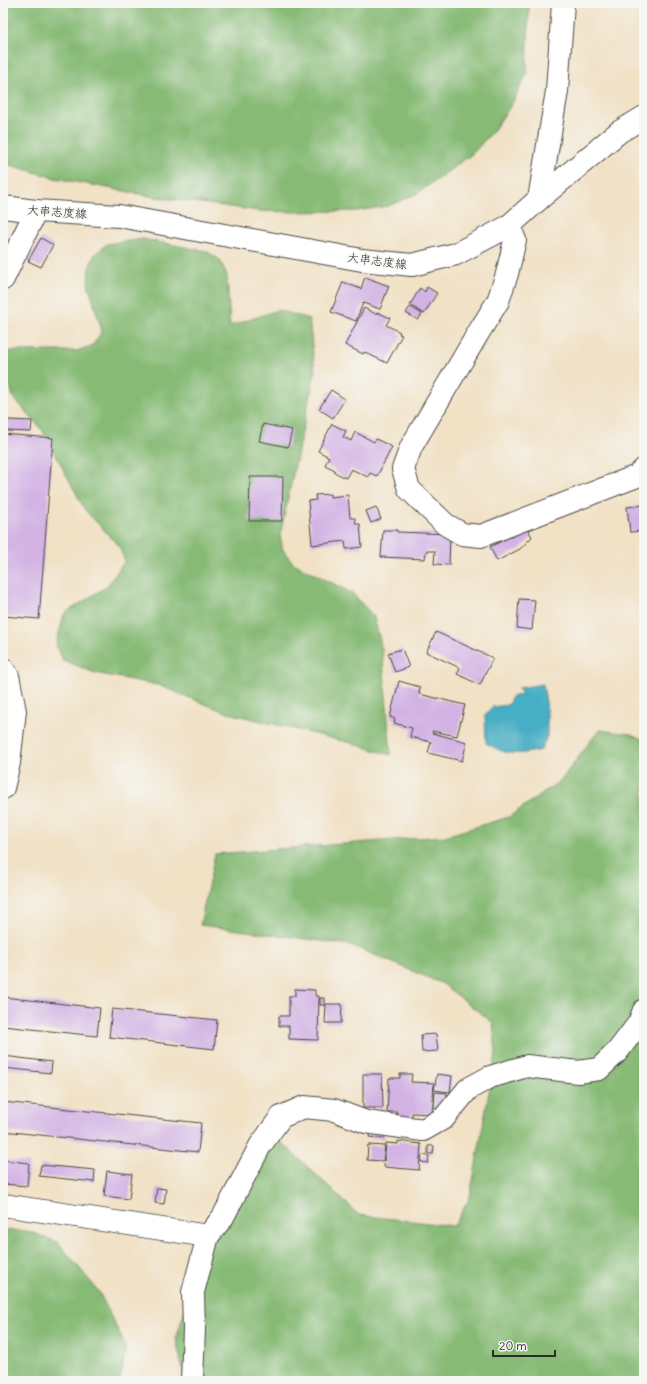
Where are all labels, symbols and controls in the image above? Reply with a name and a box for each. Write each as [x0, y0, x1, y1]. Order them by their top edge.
street label: 大串志度線 [27, 202, 87, 221]
street label: 大串志度線 [346, 249, 408, 272]
scale bar [493, 1332, 555, 1358]
text: 20 m [499, 1338, 527, 1353]

